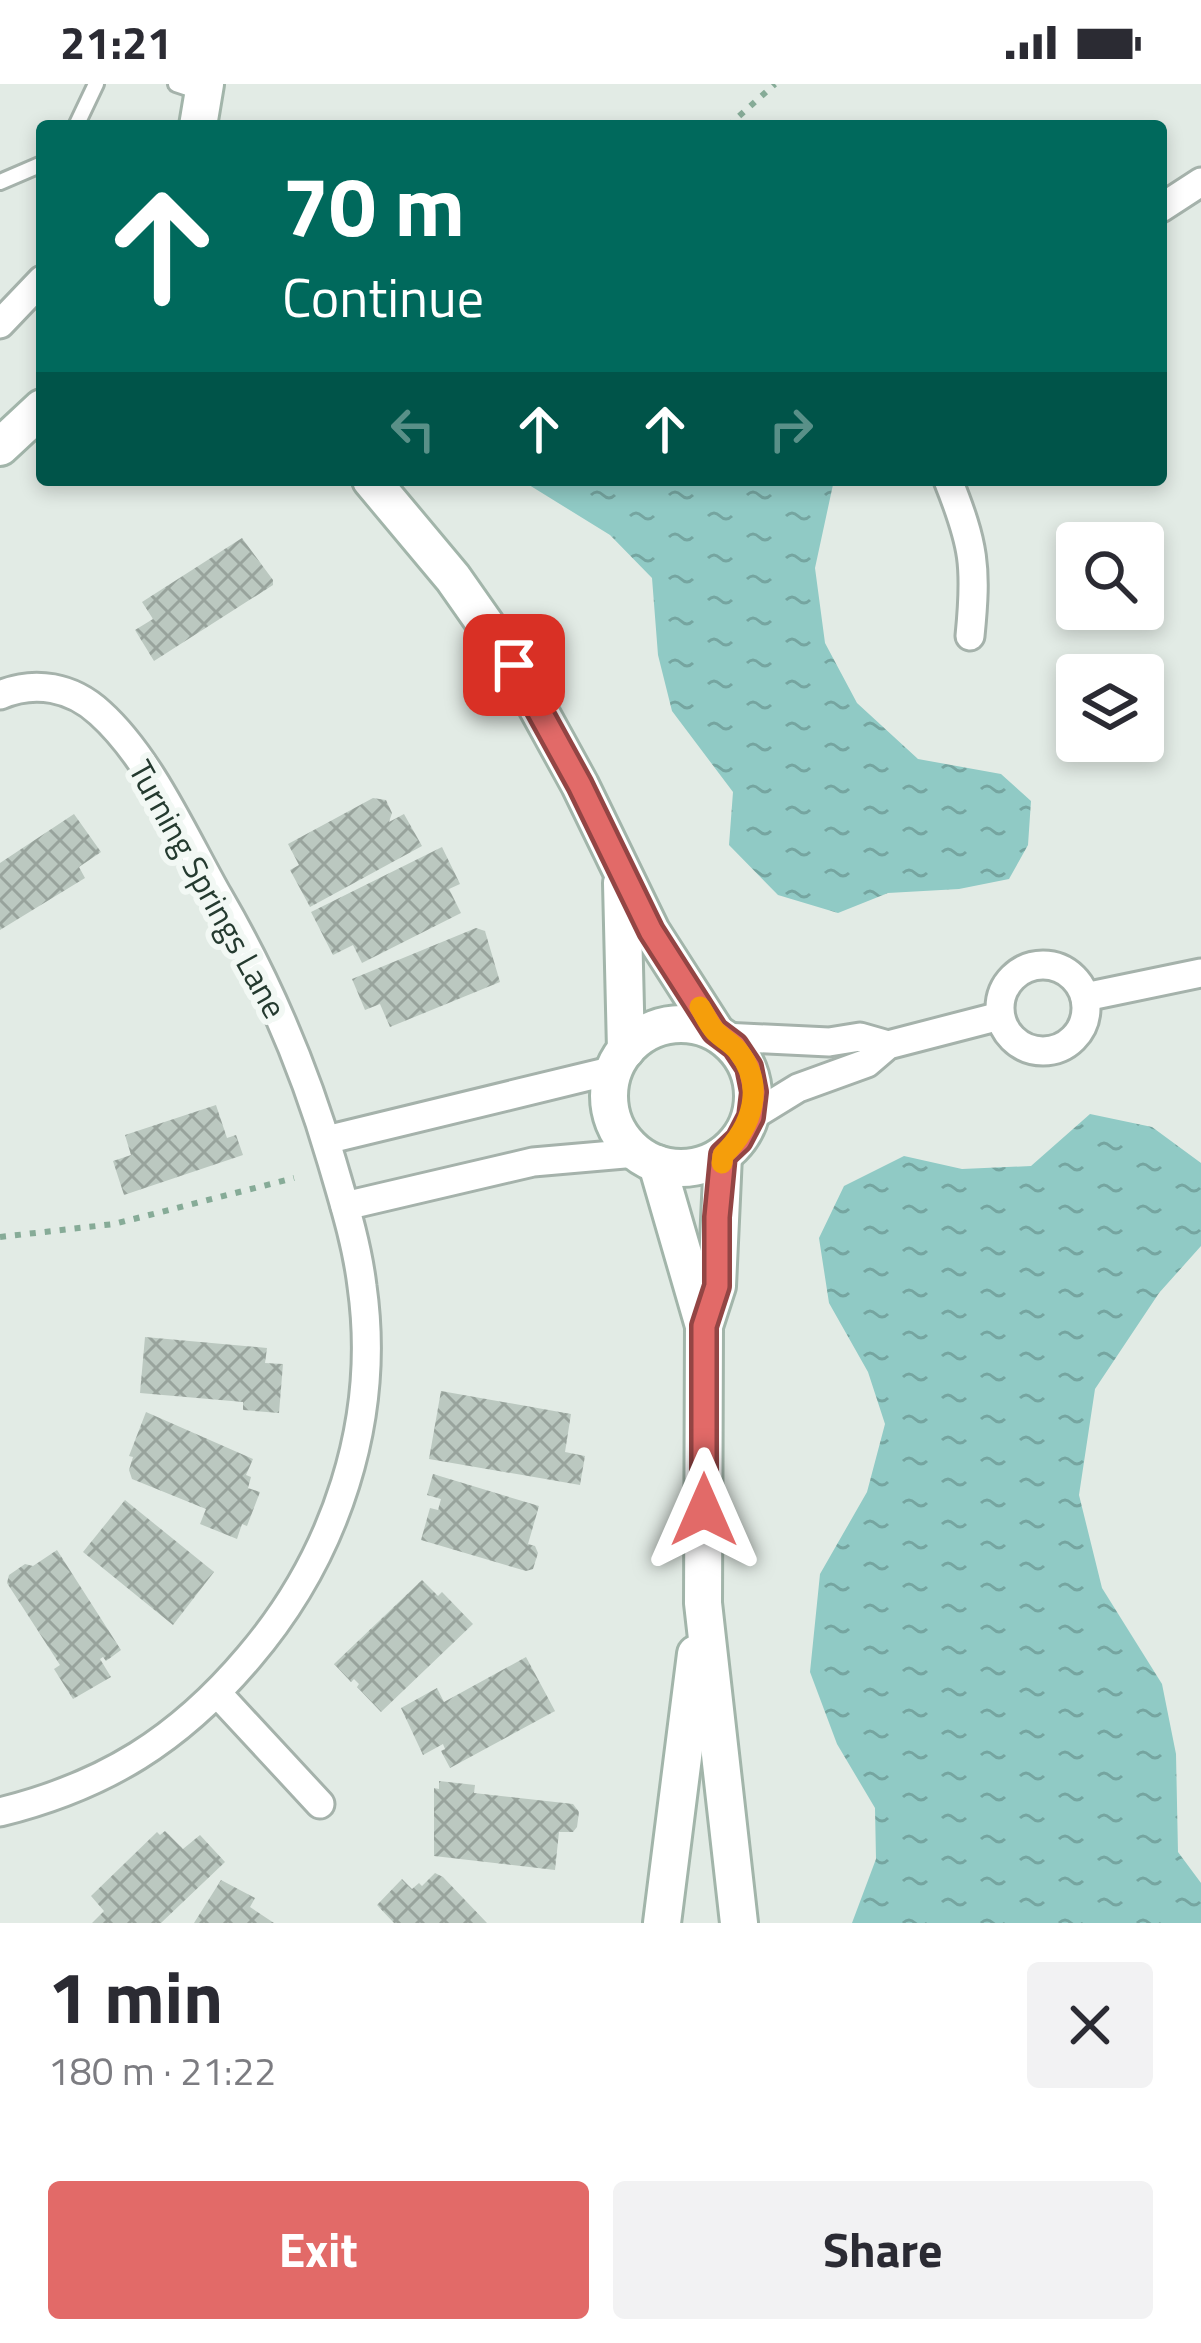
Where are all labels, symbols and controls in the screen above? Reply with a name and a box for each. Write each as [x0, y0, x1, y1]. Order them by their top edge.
text: 21:21 [60, 8, 172, 76]
text: 70 m [282, 141, 465, 269]
icon: ahead [84, 168, 240, 324]
text: Continue [282, 256, 484, 338]
icon: left [380, 396, 446, 462]
icon: ahead [506, 396, 572, 462]
icon: ahead [632, 396, 698, 462]
icon: right [758, 396, 824, 462]
map controls [1056, 522, 1164, 762]
button: search [1056, 522, 1164, 630]
pin [463, 614, 565, 716]
icon: arrive [481, 632, 547, 698]
button: layers [1056, 654, 1164, 762]
street label: Turning Springs Lane [116, 751, 300, 1027]
position arrow [641, 1447, 767, 1573]
text: 1 min [48, 1941, 223, 2051]
button: close [1027, 1962, 1153, 2088]
text: 180 m · 21:22 [48, 2041, 276, 2100]
button: Exit [48, 2181, 589, 2319]
button: Share [613, 2181, 1153, 2319]

